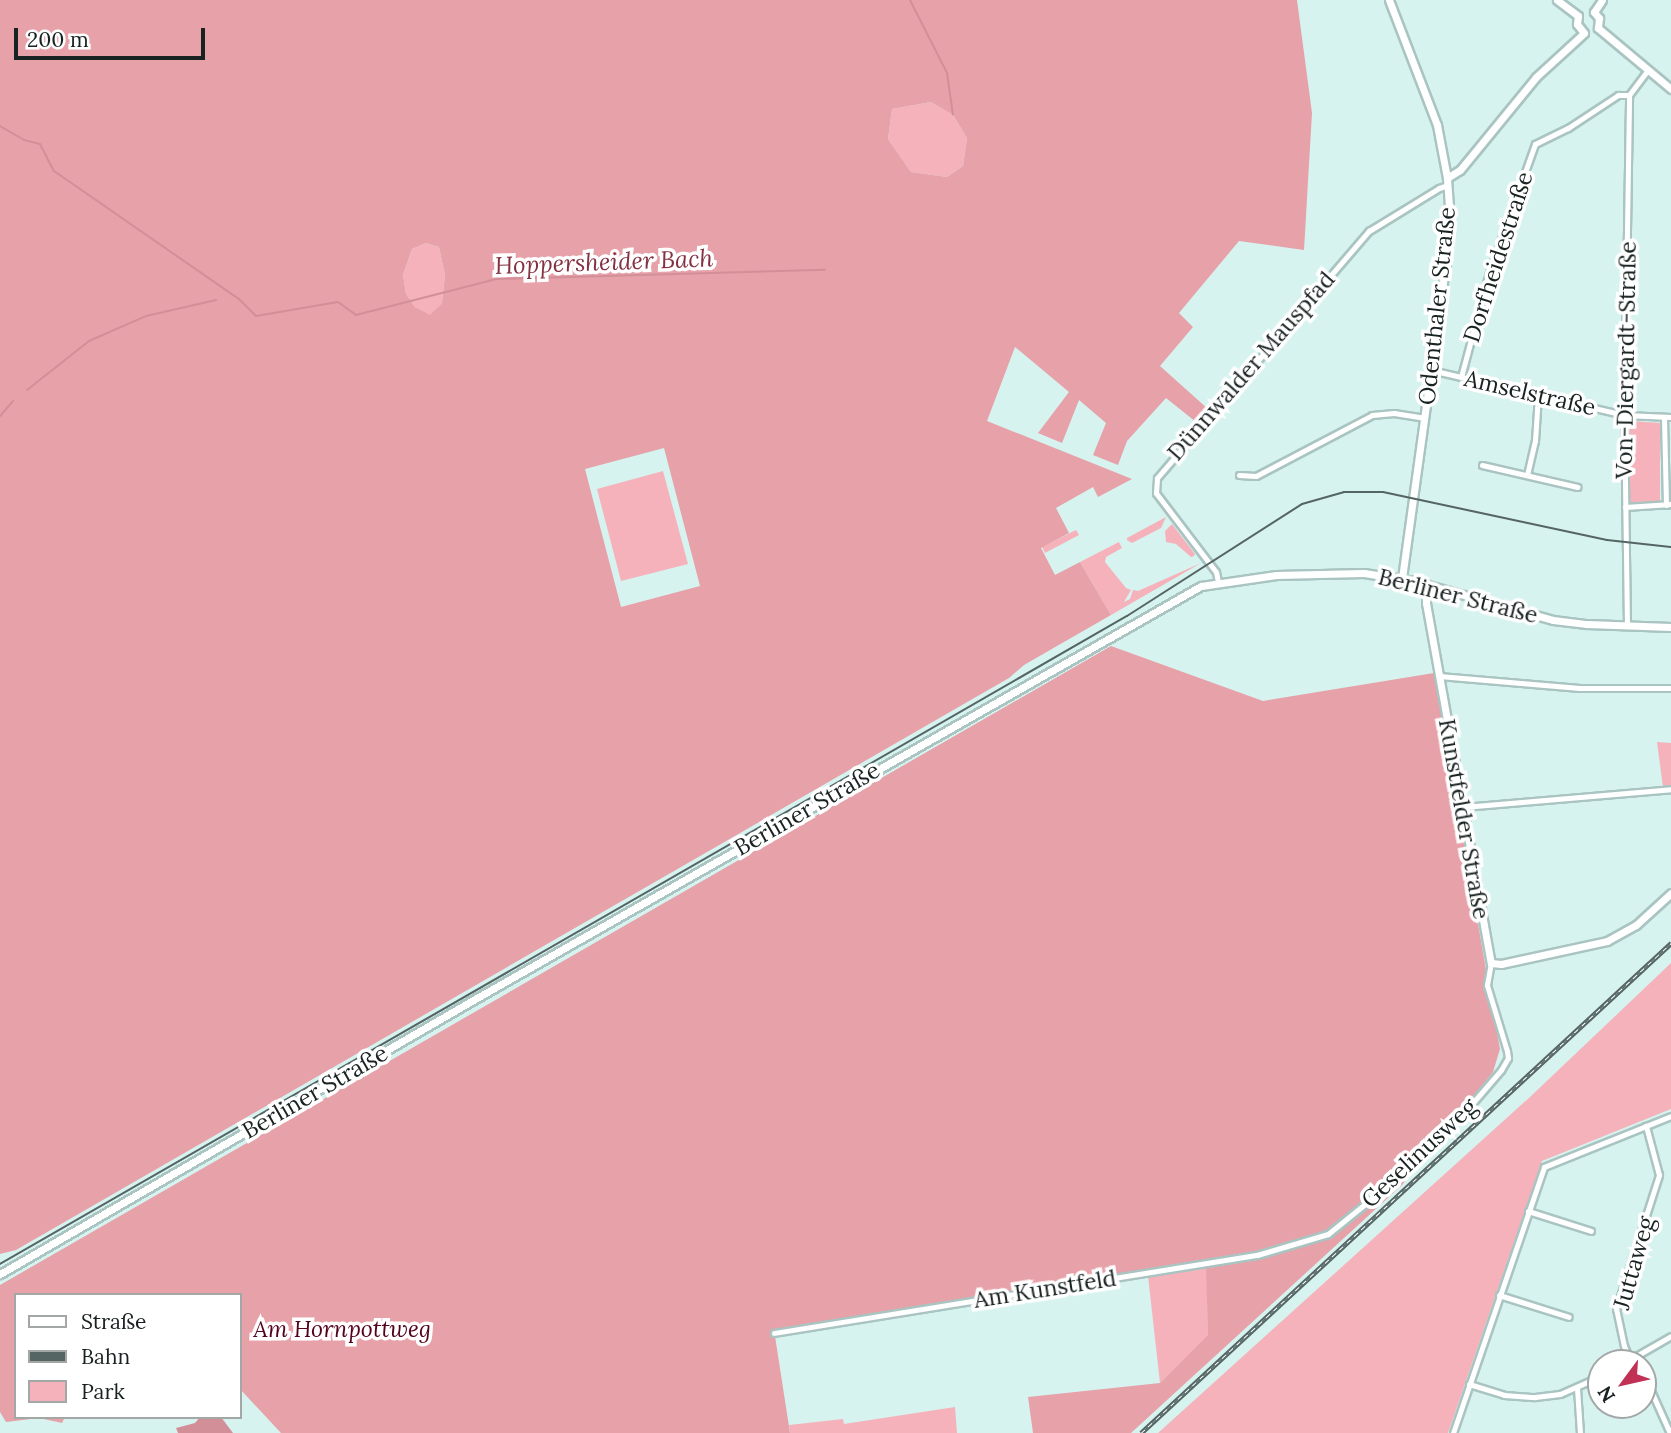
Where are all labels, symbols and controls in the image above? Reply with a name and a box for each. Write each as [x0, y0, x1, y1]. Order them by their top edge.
scale bar [18, 14, 208, 58]
text: 200 m [27, 26, 89, 53]
street label: Dorfheidestraße [1457, 168, 1539, 346]
street label: Odenthaler Straße [1413, 206, 1461, 406]
street label: Von-Diergardt-Straße [1610, 241, 1642, 479]
water label: Hoppersheider Bach [494, 244, 714, 280]
street label: Dünnwalder Mauspfad [1161, 266, 1341, 466]
street label: Amselstraße [1462, 365, 1598, 421]
street label: Berliner Straße [1375, 563, 1541, 629]
street label: Kunstfelder Straße [1433, 717, 1495, 921]
street label: Berliner Straße [729, 756, 885, 862]
street label: Berliner Straße [237, 1039, 393, 1145]
street label: Geselinusweg [1356, 1093, 1482, 1213]
street label: Juttaweg [1608, 1213, 1660, 1313]
street label: Am Kunstfeld [972, 1264, 1118, 1314]
legend [14, 1293, 242, 1419]
text: Straße [81, 1308, 146, 1335]
park label: Am Hornpottweg [253, 1315, 431, 1343]
text: Bahn [81, 1343, 130, 1370]
north arrow [1587, 1349, 1657, 1419]
text: Park [81, 1378, 125, 1405]
text: N [1592, 1382, 1620, 1407]

